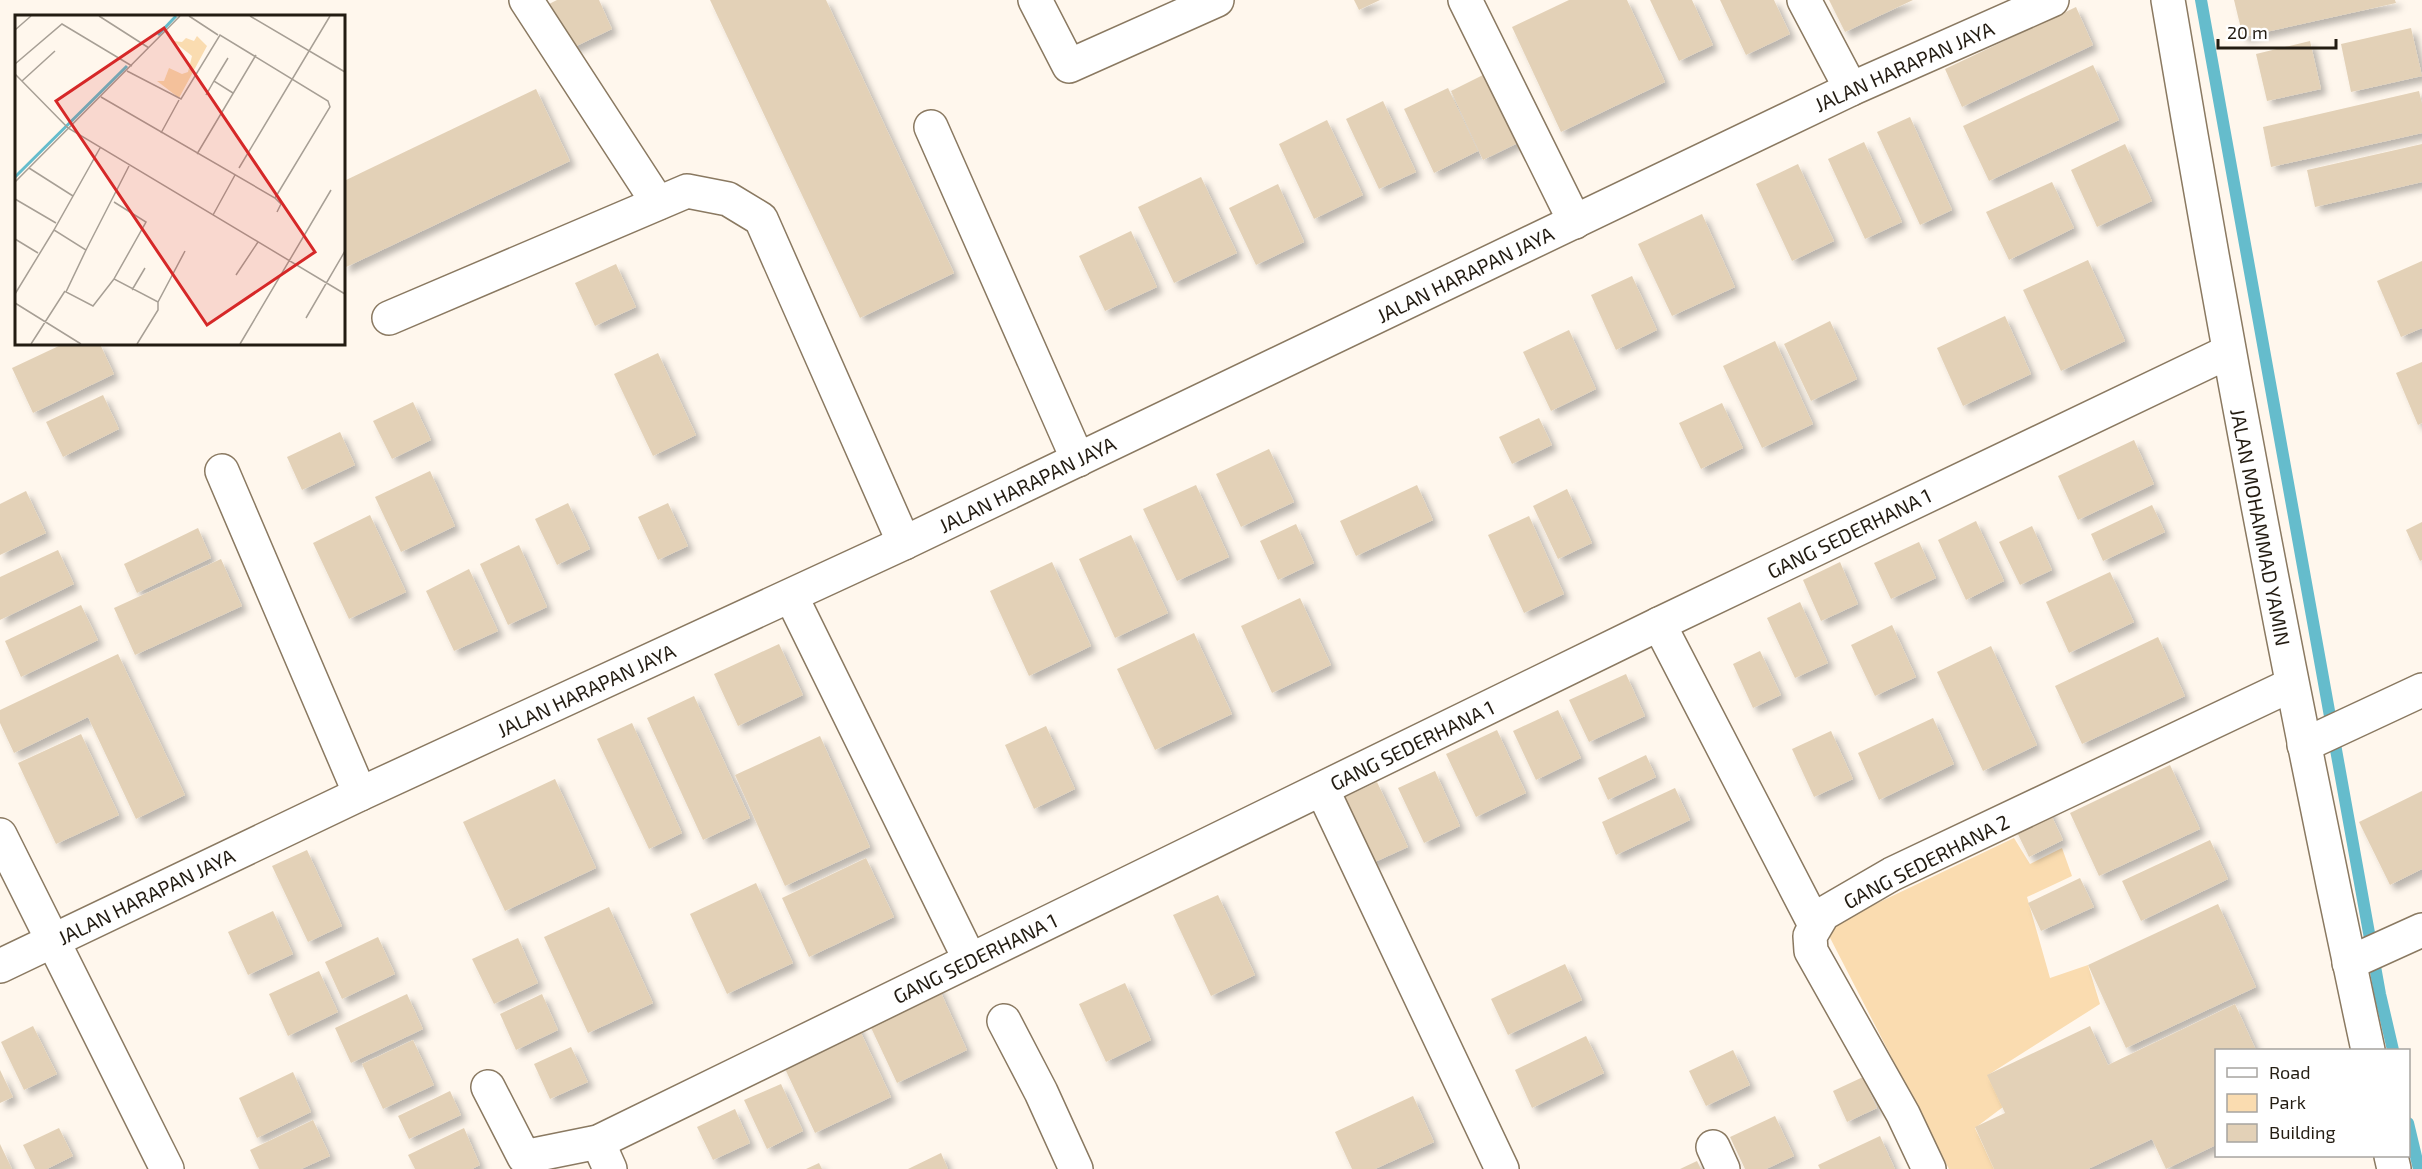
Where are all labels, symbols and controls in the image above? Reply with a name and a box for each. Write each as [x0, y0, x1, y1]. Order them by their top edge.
scale bar [2218, 12, 2336, 50]
inset map [15, 15, 345, 345]
street label: JALAN HARAPAN JAYA [1811, 15, 1998, 116]
text: 20 m [2227, 21, 2268, 43]
street label: JALAN HARAPAN JAYA [1373, 221, 1558, 327]
street label: JALAN MOHAMMAD YAMIN [2226, 406, 2296, 648]
street label: JALAN HARAPAN JAYA [935, 431, 1120, 537]
street label: GANG SEDERHANA 1 [1763, 483, 1935, 583]
street label: JALAN HARAPAN JAYA [493, 638, 679, 742]
street label: GANG SEDERHANA 1 [1326, 695, 1498, 795]
street label: GANG SEDERHANA 2 [1839, 809, 2013, 913]
street label: JALAN HARAPAN JAYA [54, 843, 239, 949]
street label: GANG SEDERHANA 1 [889, 908, 1061, 1008]
legend [2215, 1049, 2410, 1157]
text: Road [2269, 1061, 2310, 1083]
text: Park [2269, 1091, 2306, 1113]
text: Building [2269, 1121, 2336, 1143]

